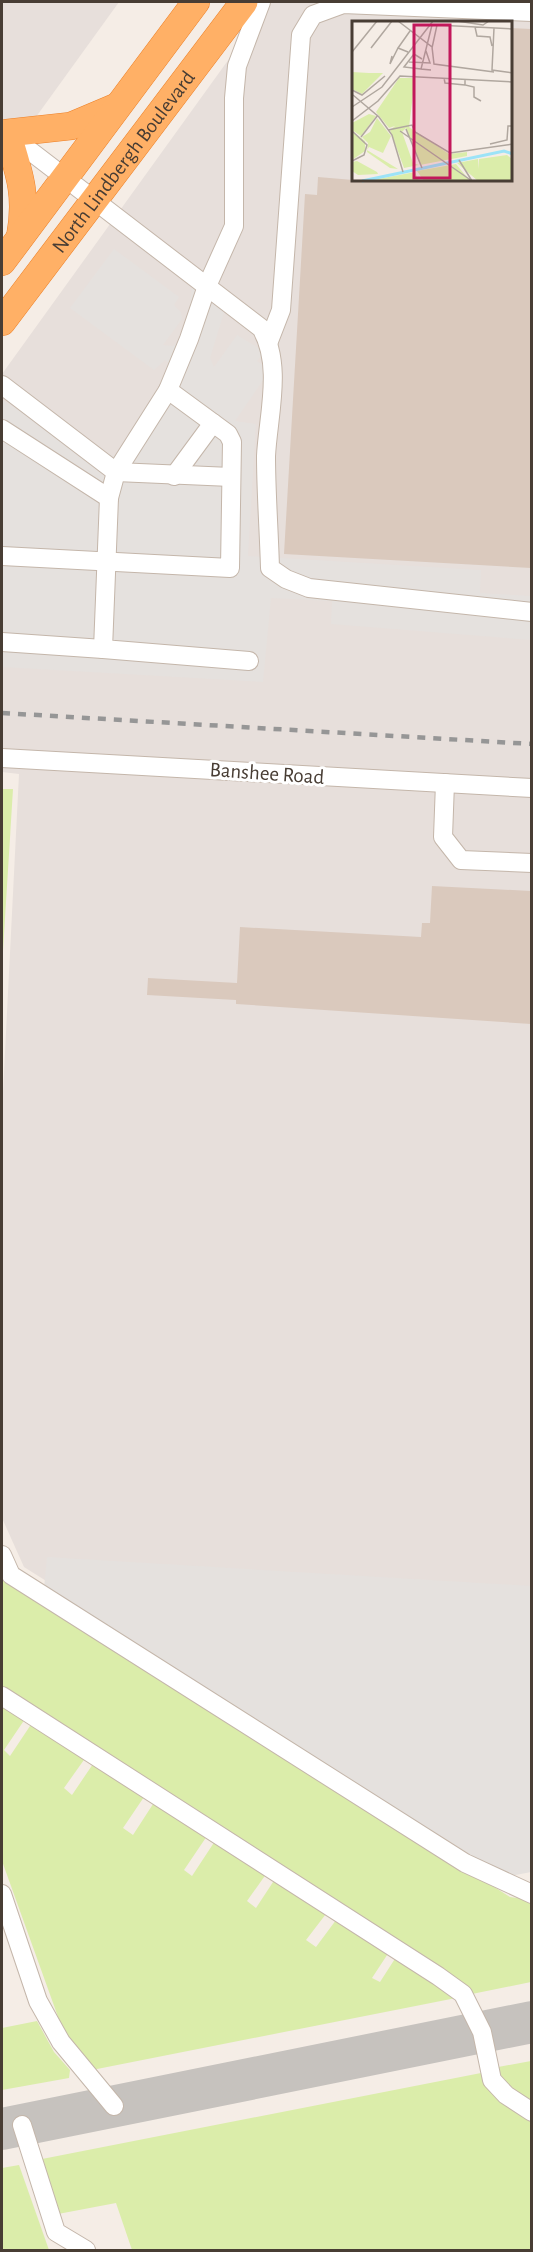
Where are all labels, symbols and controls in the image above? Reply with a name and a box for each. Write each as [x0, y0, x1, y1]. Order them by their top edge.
inset map [352, 21, 512, 182]
street label: North Lindbergh Boulevard [48, 67, 199, 257]
street label: Banshee Road [209, 759, 325, 788]

